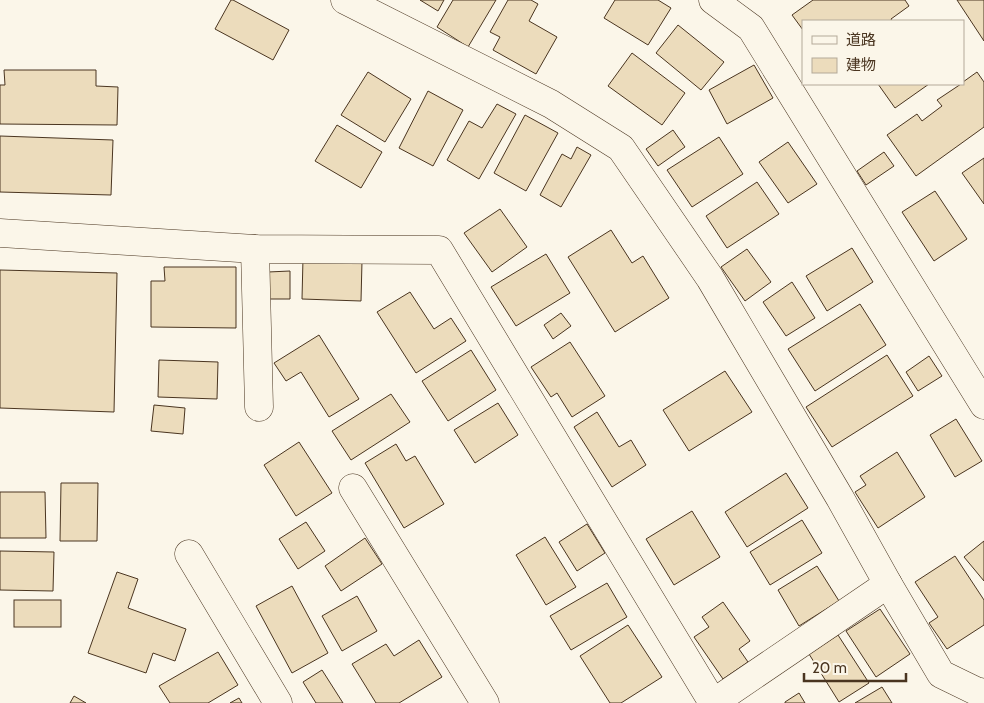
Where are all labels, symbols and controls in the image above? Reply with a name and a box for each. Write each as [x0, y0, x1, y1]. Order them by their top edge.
legend [802, 20, 964, 85]
text: 道路 [846, 31, 876, 49]
text: 建物 [846, 56, 876, 74]
scale bar [804, 650, 906, 682]
text: 20 m [812, 659, 847, 677]

